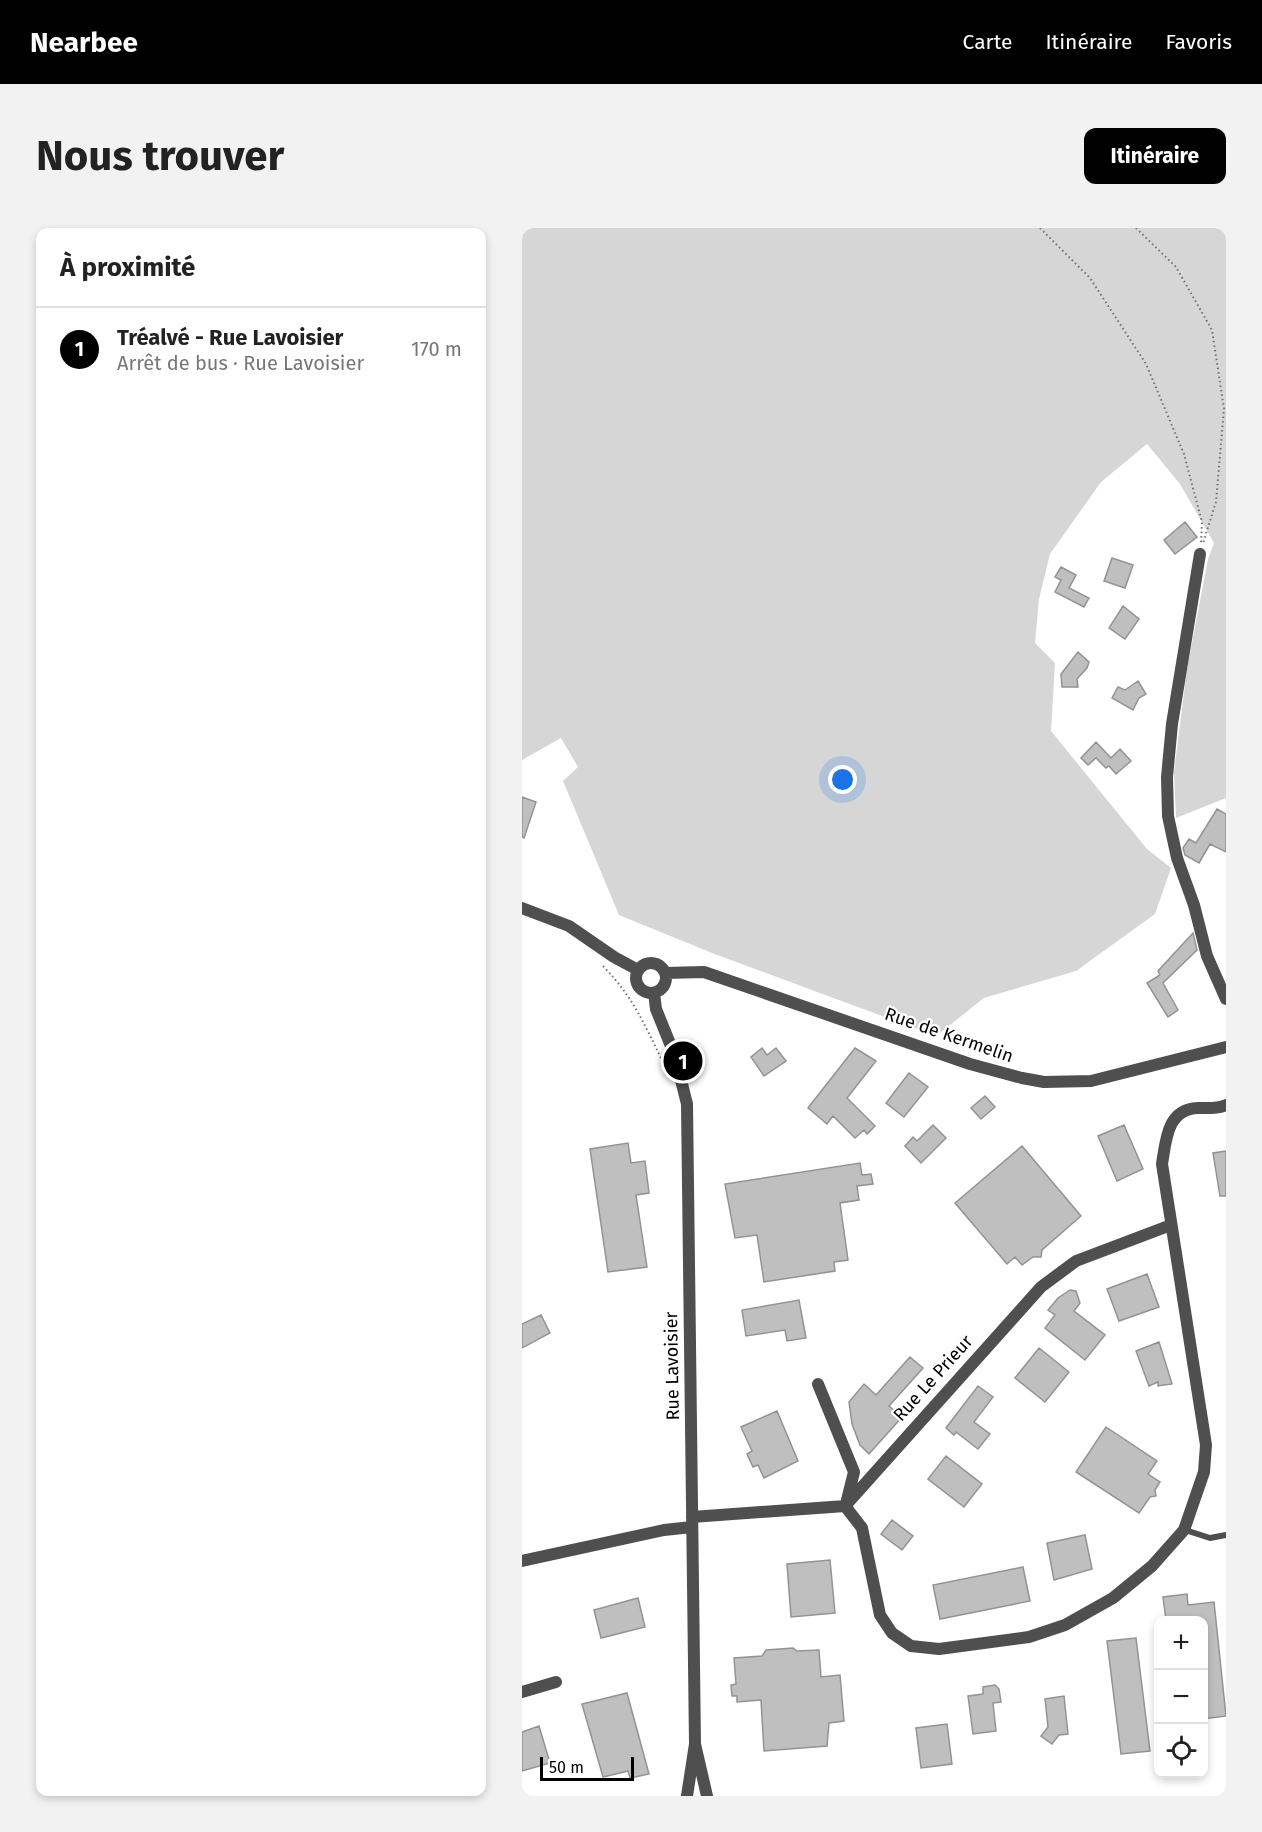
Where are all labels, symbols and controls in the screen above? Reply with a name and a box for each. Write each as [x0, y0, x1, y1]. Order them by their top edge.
text: Nearbee [30, 26, 138, 59]
text: Carte [963, 29, 1012, 55]
text: Itinéraire [1045, 29, 1132, 55]
text: Favoris [1165, 29, 1232, 55]
button: Itinéraire [1084, 128, 1226, 184]
text: Nous trouver [36, 131, 284, 181]
text: À proximité [60, 252, 195, 283]
text: Tréalvé - Rue Lavoisier [117, 324, 343, 351]
text: 1 [75, 337, 84, 361]
text: 170 m [411, 337, 462, 361]
text: Arrêt de bus · Rue Lavoisier [117, 351, 364, 375]
your location [828, 765, 857, 794]
street label: Rue de Kermelin [882, 1003, 1016, 1067]
pin: 1 [664, 1038, 702, 1084]
street label: Rue Lavoisier [660, 1311, 684, 1421]
street label: Rue Le Prieur [889, 1330, 977, 1426]
map controls [1154, 1616, 1208, 1778]
button: + [1154, 1616, 1208, 1670]
button: − [1154, 1670, 1208, 1724]
button: locate [1154, 1724, 1208, 1778]
scale bar [540, 1754, 634, 1782]
text: 50 m [549, 1758, 584, 1777]

